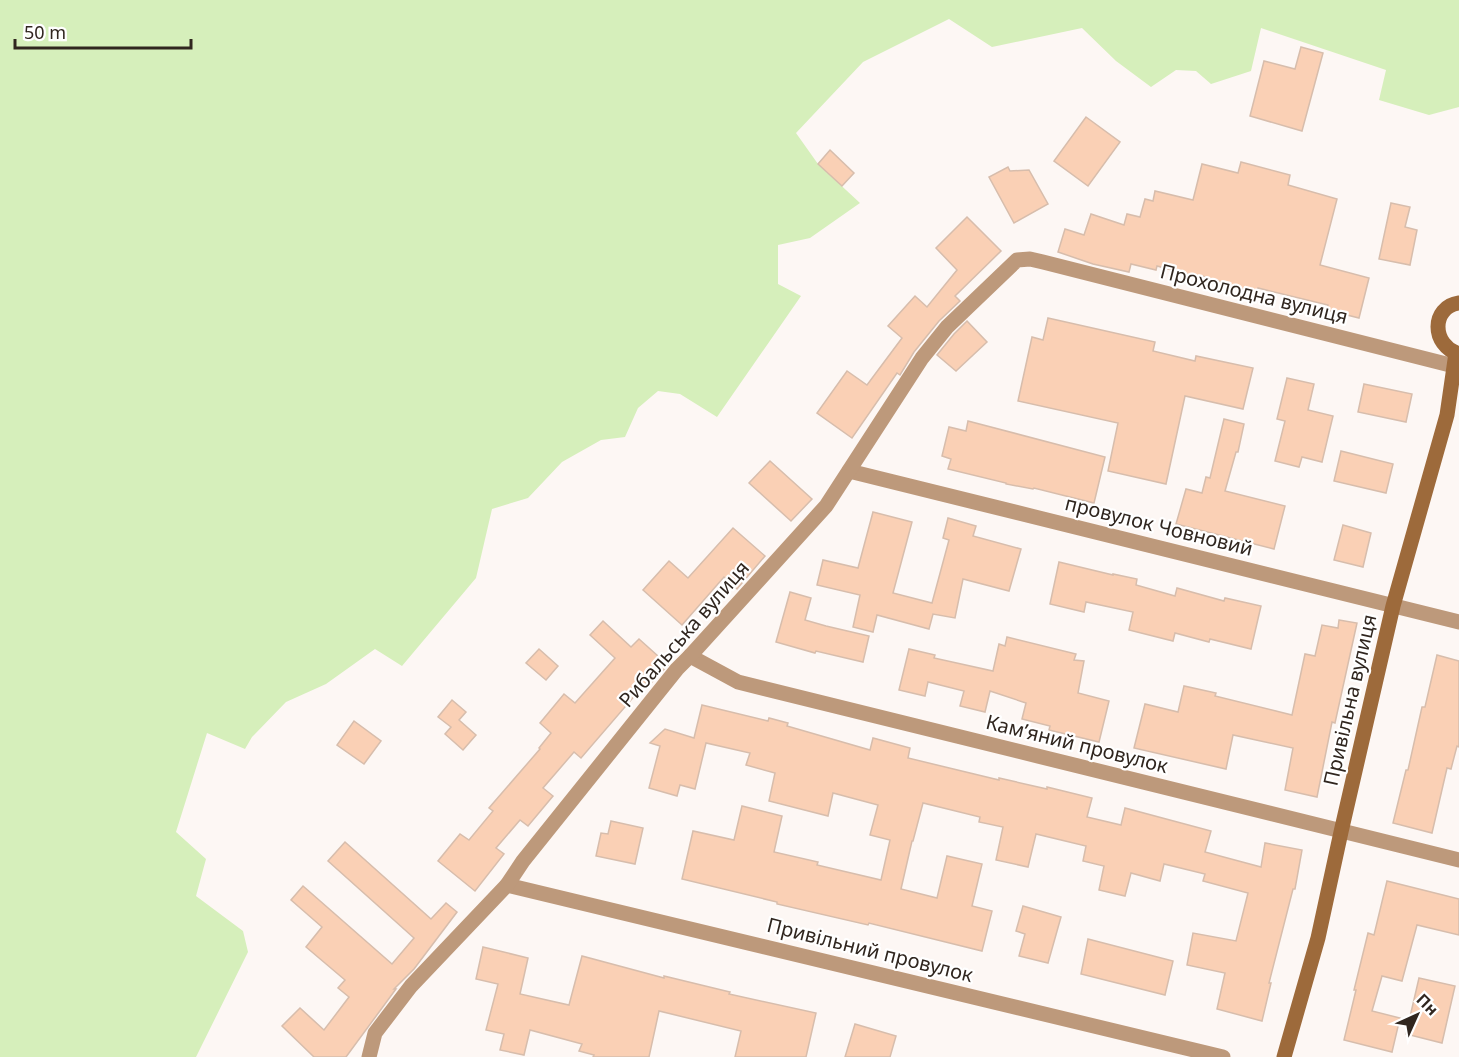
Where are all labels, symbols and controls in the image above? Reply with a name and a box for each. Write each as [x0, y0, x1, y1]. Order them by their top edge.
scale bar [15, 12, 190, 50]
text: 50 m [24, 20, 66, 44]
street label: Прохолодна вулиця [1158, 257, 1351, 330]
street label: провулок Човновий [1062, 489, 1256, 562]
street label: Рибальська вулиця [613, 555, 755, 713]
street label: Привільна вулиця [1317, 612, 1382, 788]
street label: Камʼяний провулок [983, 708, 1171, 779]
street label: Привільний провулок [764, 911, 976, 988]
north arrow [1387, 985, 1447, 1045]
text: Пн [1412, 989, 1443, 1020]

